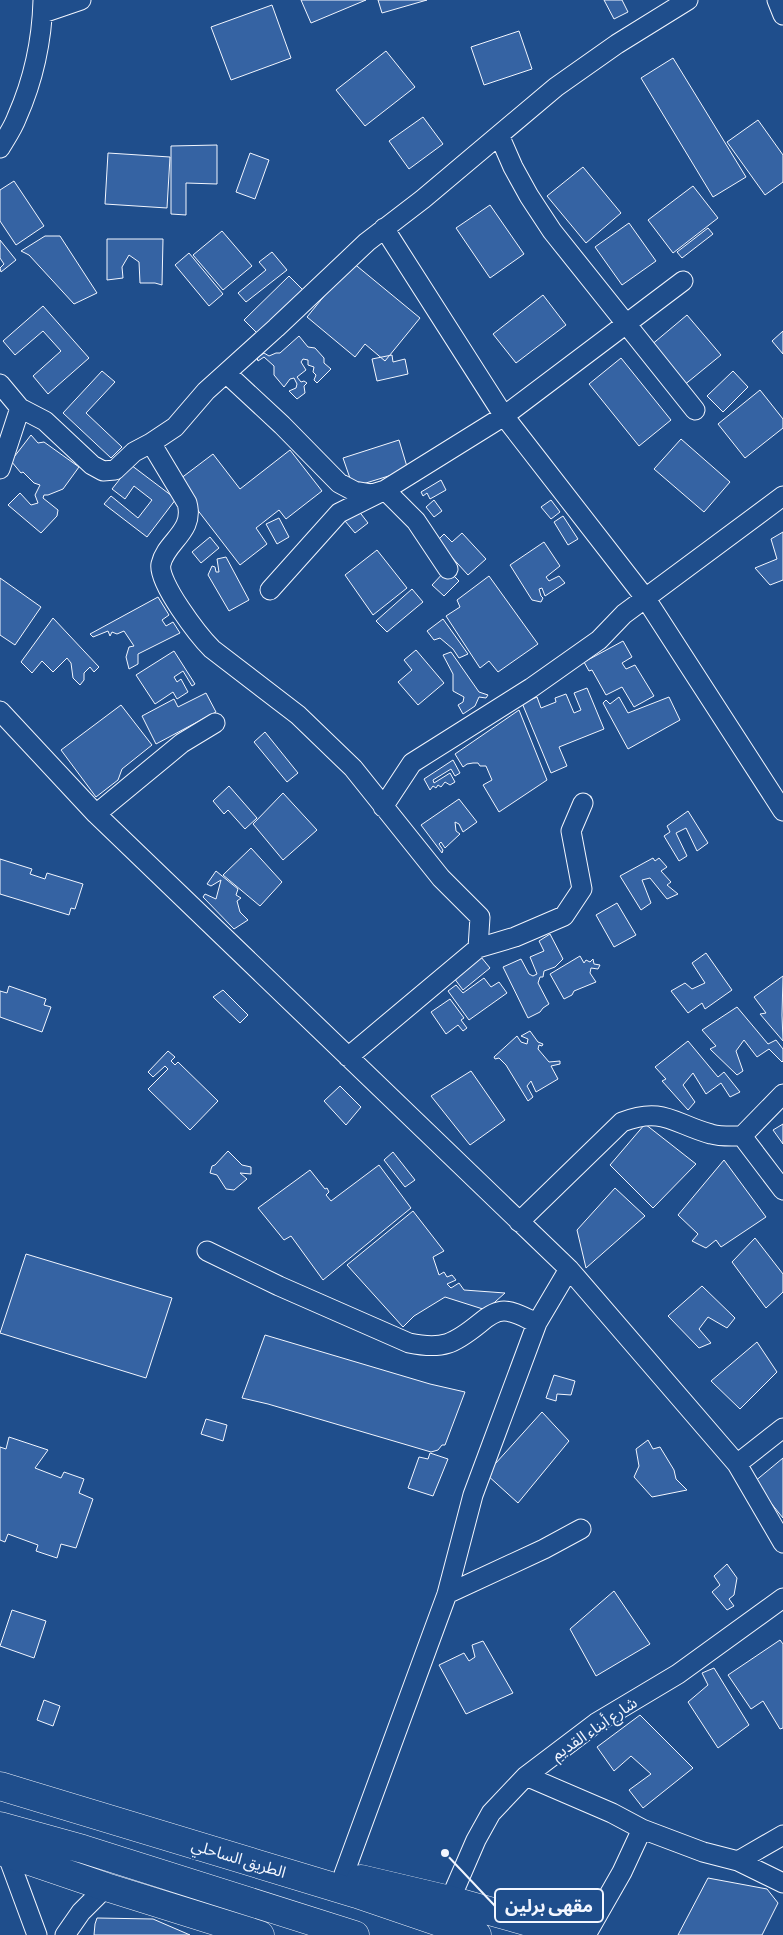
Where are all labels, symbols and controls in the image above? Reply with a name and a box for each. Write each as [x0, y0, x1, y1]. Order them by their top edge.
street label: شارع أبناء القديم [548, 1693, 642, 1767]
street label: الطريق الساحلي [189, 1836, 288, 1884]
callout: مقهى برلين [495, 1889, 603, 1922]
text: مقهى برلين [505, 1896, 593, 1917]

